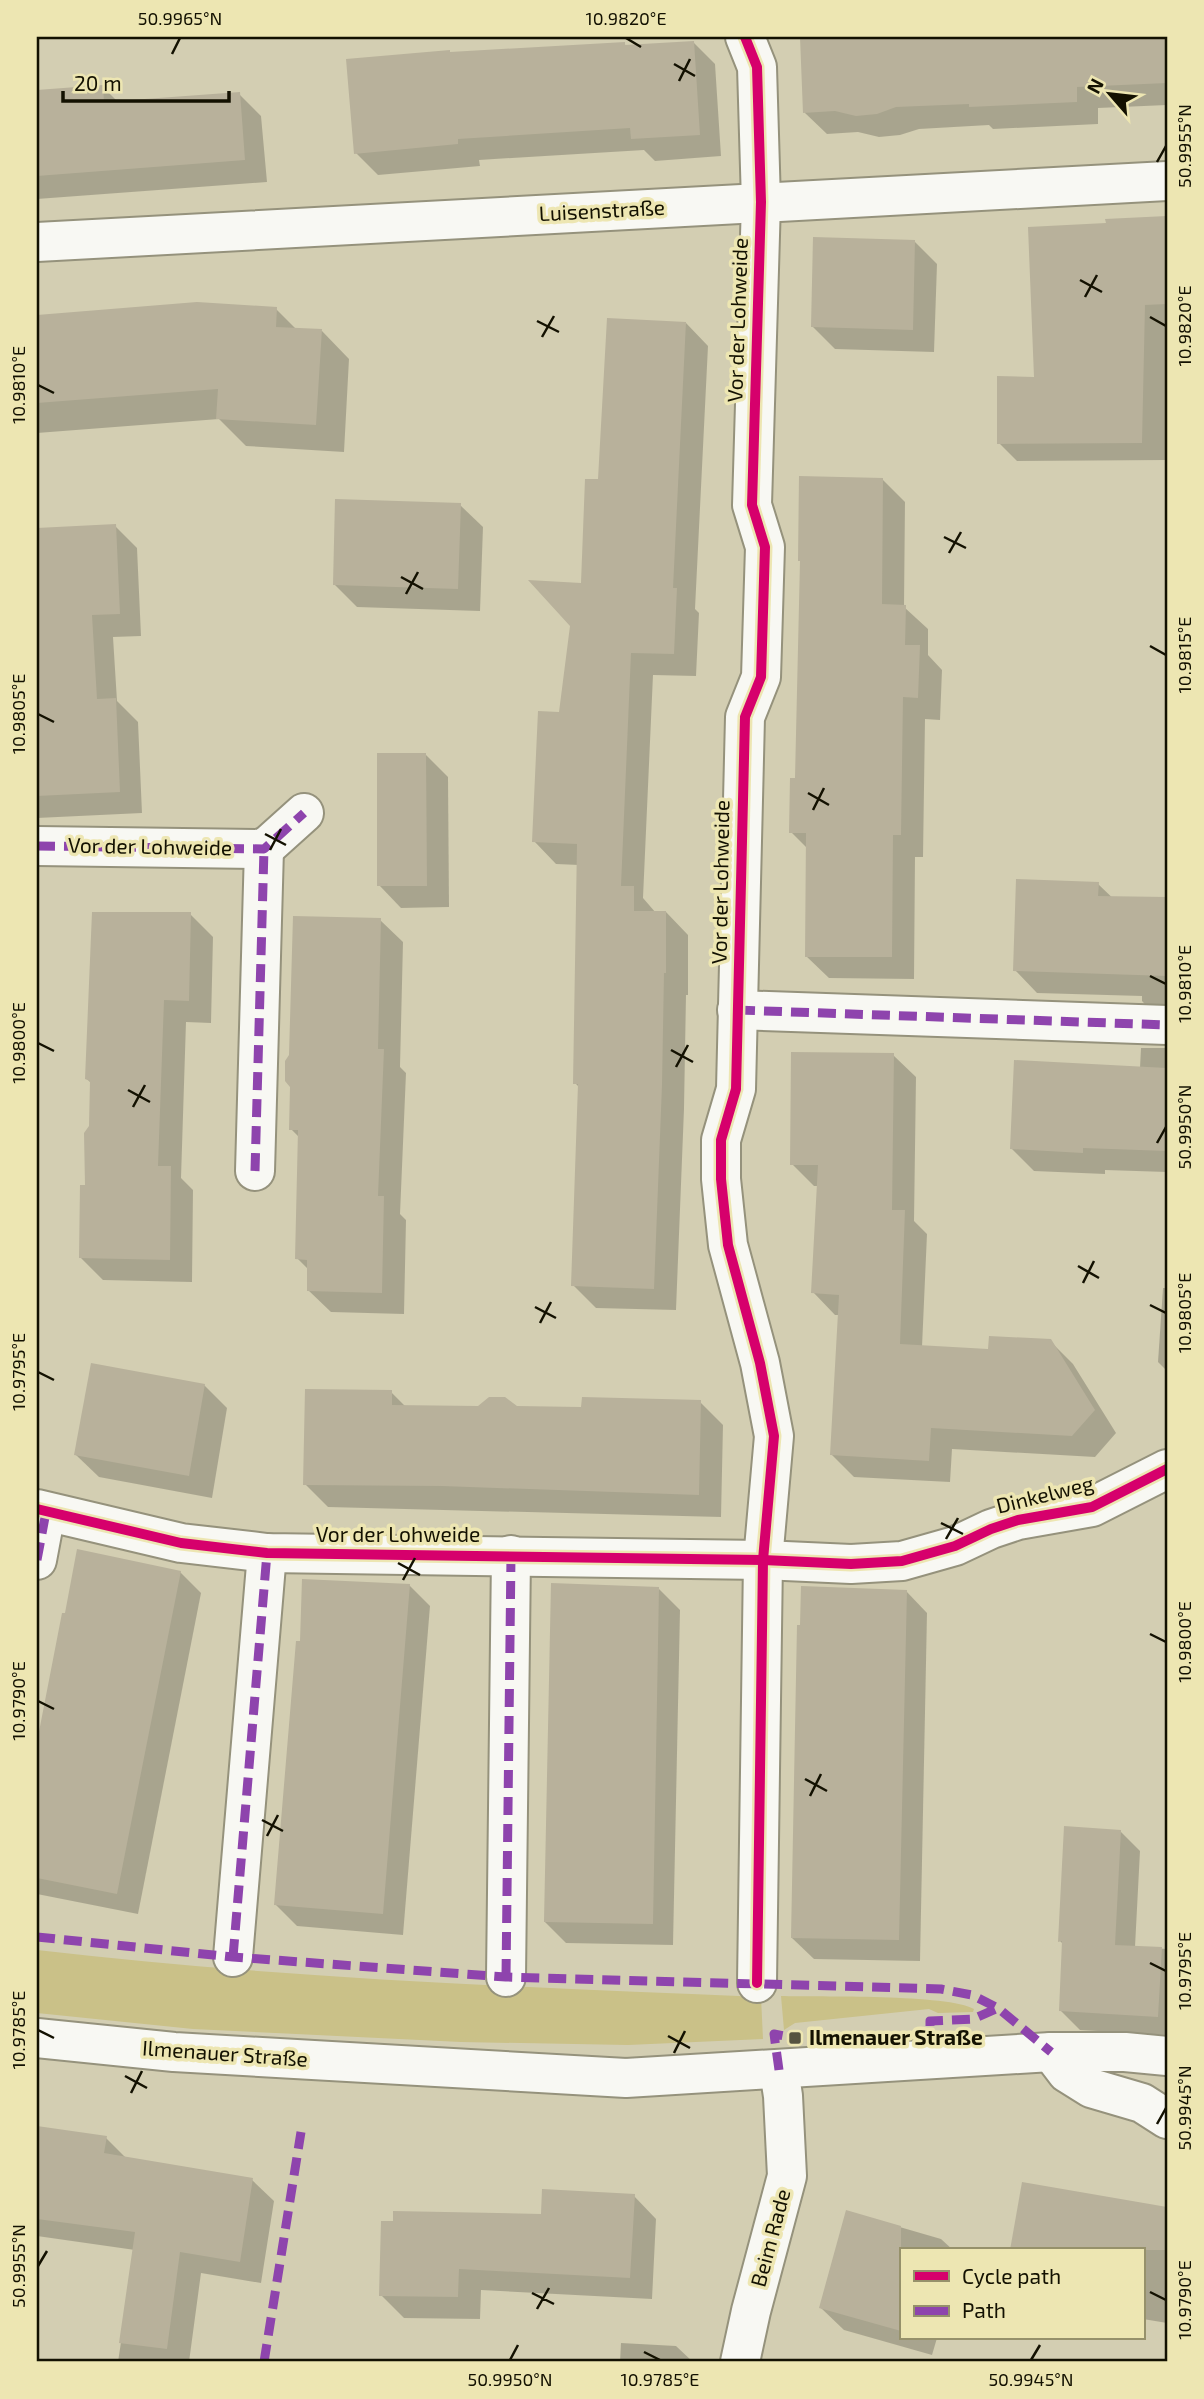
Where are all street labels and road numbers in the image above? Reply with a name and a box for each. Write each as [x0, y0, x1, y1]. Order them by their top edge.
street label: Luisenstraße [538, 194, 666, 225]
street label: Vor der Lohweide [721, 237, 752, 403]
street label: Vor der Lohweide [706, 800, 733, 964]
street label: Vor der Lohweide [68, 832, 232, 859]
street label: Dinkelweg [993, 1469, 1096, 1518]
street label: Vor der Lohweide [316, 1521, 480, 1546]
street label: Ilmenauer Straße [141, 2034, 309, 2071]
street label: Beim Rade [744, 2186, 795, 2289]

